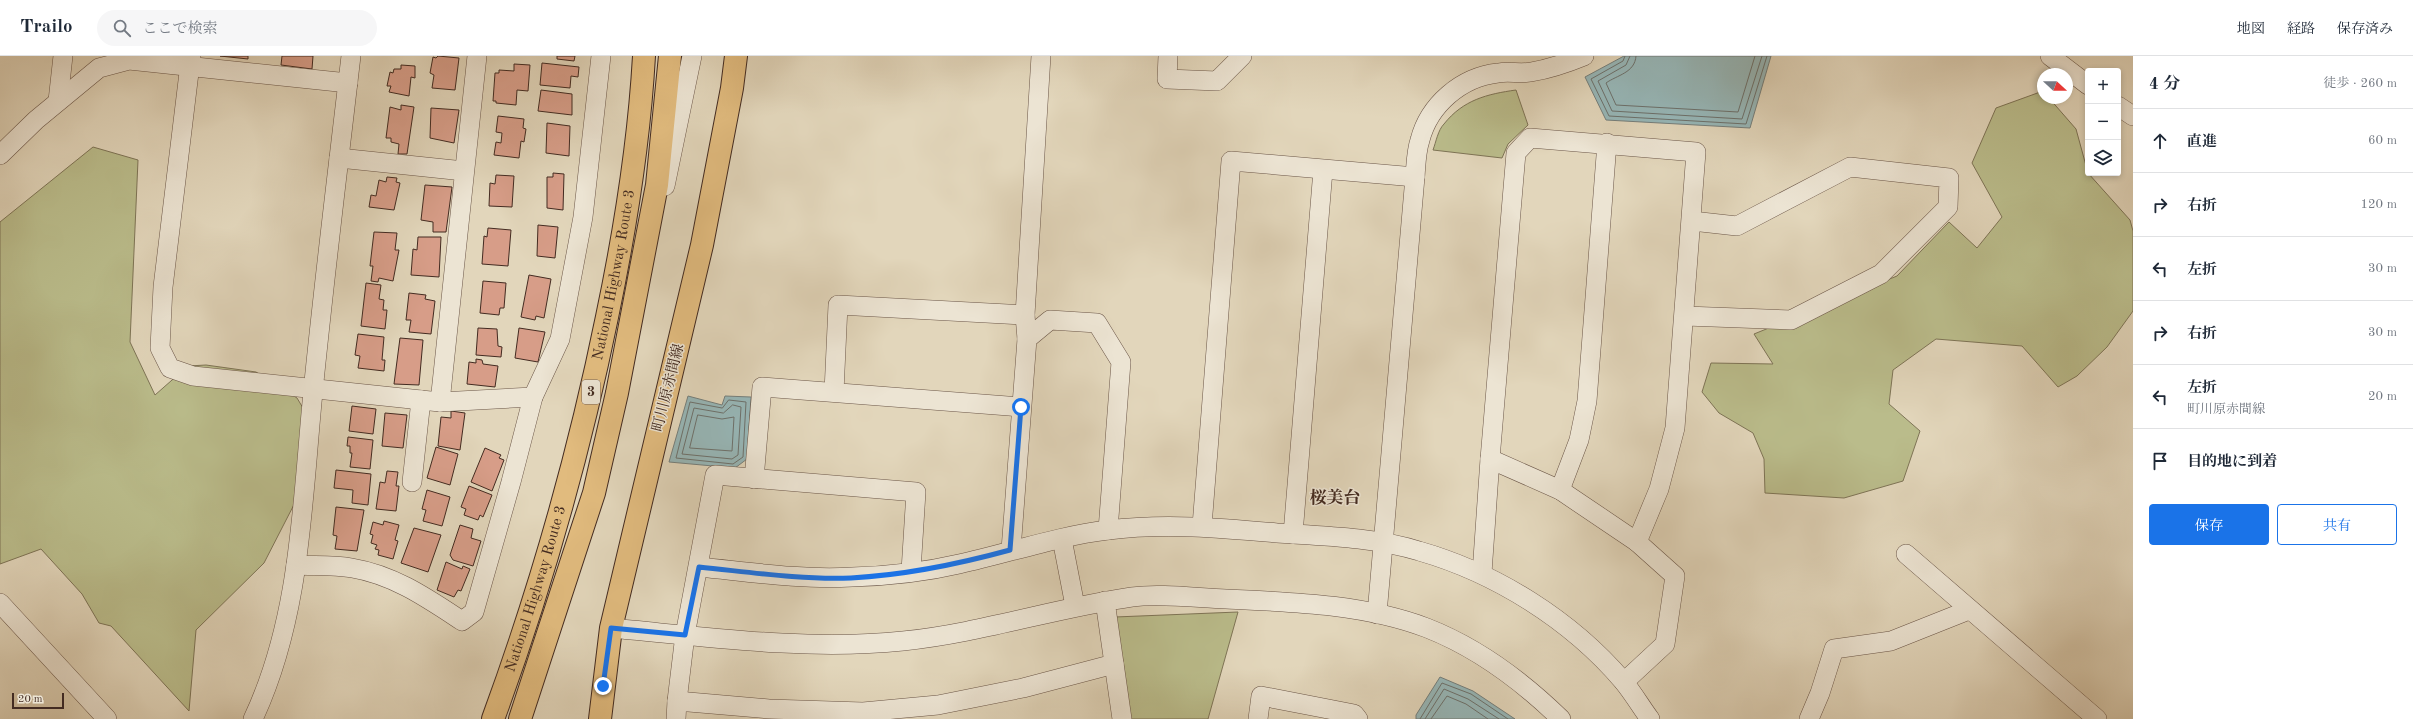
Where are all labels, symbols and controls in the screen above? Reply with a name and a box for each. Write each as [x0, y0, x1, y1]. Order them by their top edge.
search box [97, 10, 377, 46]
icon: search [111, 17, 133, 39]
text: Trailo [20, 18, 73, 37]
text: ここで検索 [143, 22, 218, 37]
text: 地図 [2237, 22, 2265, 36]
text: 経路 [2287, 22, 2315, 36]
text: 保存済み [2337, 22, 2393, 36]
north arrow [2037, 68, 2073, 104]
map controls [2085, 68, 2121, 176]
button: + [2085, 68, 2121, 104]
text: 4 分 [2149, 76, 2181, 93]
text: 徒歩 · 260 m [2323, 77, 2397, 90]
button: − [2085, 104, 2121, 140]
icon: ahead [2149, 130, 2171, 152]
text: 60 m [2368, 134, 2397, 147]
text: 直進 [2187, 135, 2217, 150]
button: layers [2085, 140, 2121, 176]
street label: National Highway Route 3 [591, 188, 637, 362]
icon: right [2149, 194, 2171, 216]
text: 120 m [2360, 198, 2397, 211]
text: 右折 [2187, 199, 2217, 214]
icon: left [2149, 258, 2171, 280]
text: 30 m [2368, 262, 2397, 275]
text: 左折 [2187, 263, 2217, 278]
icon: right [2149, 322, 2171, 344]
text: 30 m [2368, 326, 2397, 339]
text: 右折 [2187, 327, 2217, 342]
street label: 町川原赤間線 [649, 342, 687, 433]
road number: 3 [582, 380, 600, 404]
text: 左折 [2187, 381, 2217, 396]
icon: left [2149, 386, 2171, 408]
text: 20 m [2368, 390, 2397, 403]
route start [1012, 398, 1030, 416]
text: 町川原赤間線 [2187, 403, 2265, 416]
icon: arrive [2149, 450, 2171, 472]
text: 目的地に到着 [2187, 455, 2277, 470]
district label: 桜美台 [1310, 488, 1361, 507]
street label: National Highway Route 3 [503, 504, 569, 674]
button: 保存 [2149, 504, 2269, 545]
button: 共有 [2277, 504, 2397, 545]
route end [594, 677, 612, 695]
scale bar [12, 691, 64, 710]
text: 20 m [18, 694, 43, 705]

